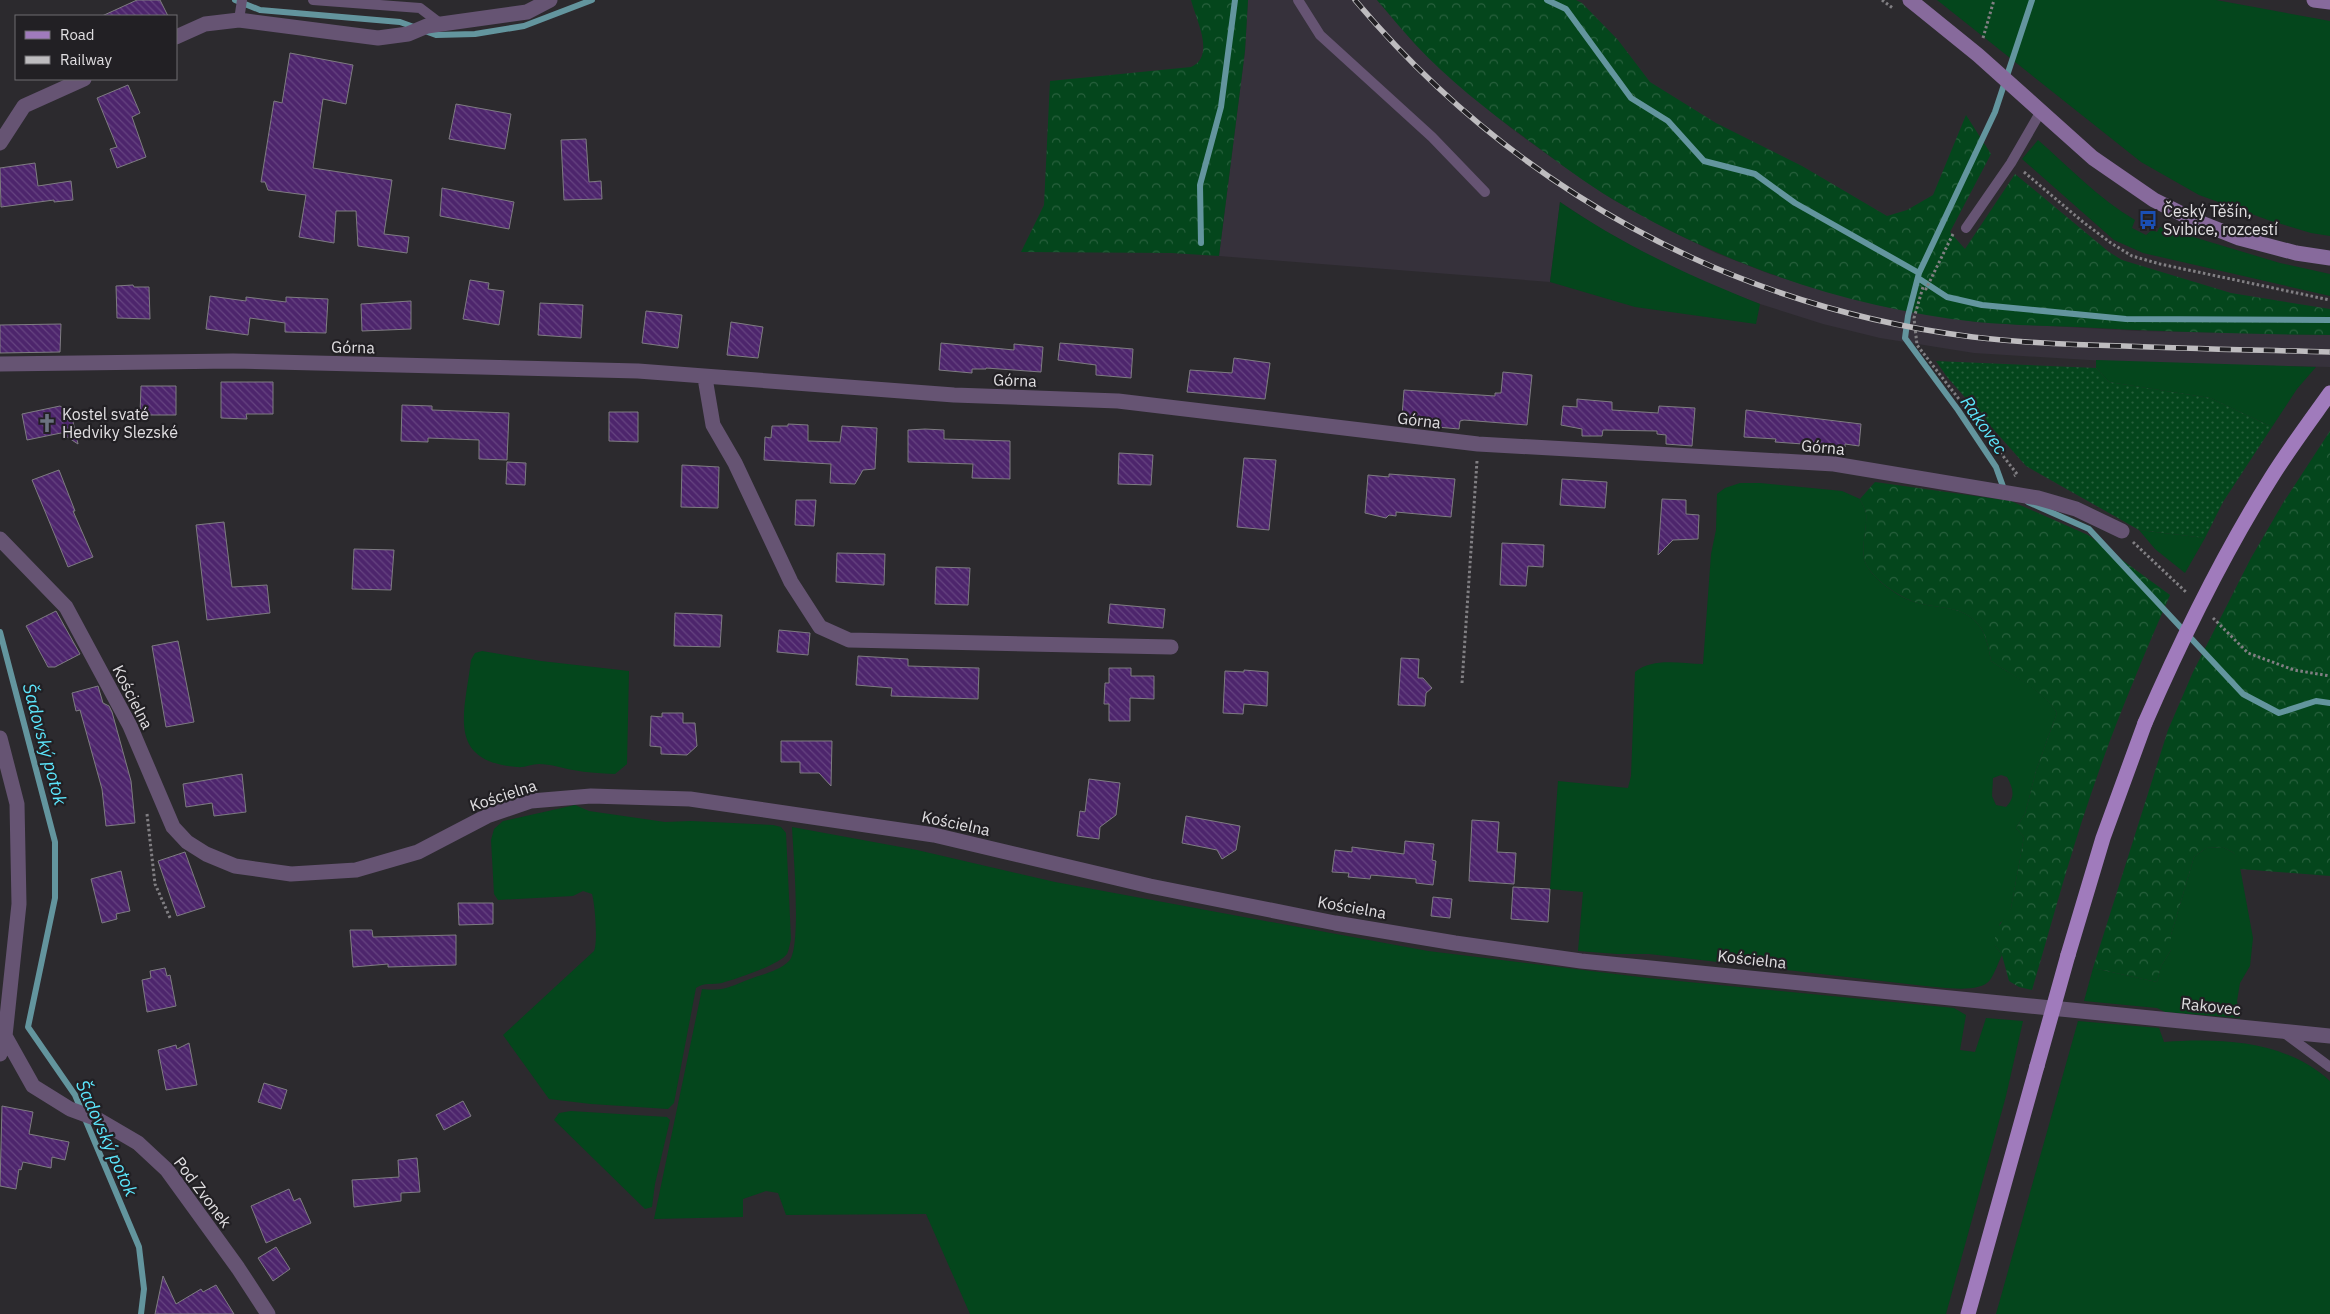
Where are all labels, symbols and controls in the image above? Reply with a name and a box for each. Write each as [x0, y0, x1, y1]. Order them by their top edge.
legend [15, 15, 178, 80]
text: Road [60, 25, 95, 44]
text: Railway [60, 50, 113, 69]
place label: Český Těšín, Svibice, rozcestí [2163, 200, 2278, 239]
bus stop icon: Český Těšín, Svibice, rozcestí [2137, 209, 2159, 231]
street label: Górna [331, 337, 375, 357]
street label: Górna [993, 369, 1038, 391]
water label: Rakovec [1956, 391, 2013, 459]
place label: Kostel svaté Hedviky Slezské [62, 404, 178, 442]
street label: Górna [1396, 407, 1442, 433]
church icon: Kostel svaté Hedviky Slezské [36, 412, 58, 434]
street label: Górna [1800, 435, 1846, 459]
street label: Kościelna [108, 662, 158, 733]
water label: Šadovský potok [18, 680, 73, 808]
street label: Kościelna [467, 775, 539, 815]
street label: Kościelna [920, 806, 992, 840]
street label: Kościelna [1316, 891, 1388, 923]
street label: Kościelna [1716, 945, 1788, 973]
street label: Rakovec [2180, 993, 2242, 1019]
water label: Šadovský potok [71, 1076, 144, 1201]
street label: Pod Zvonek [170, 1153, 237, 1232]

